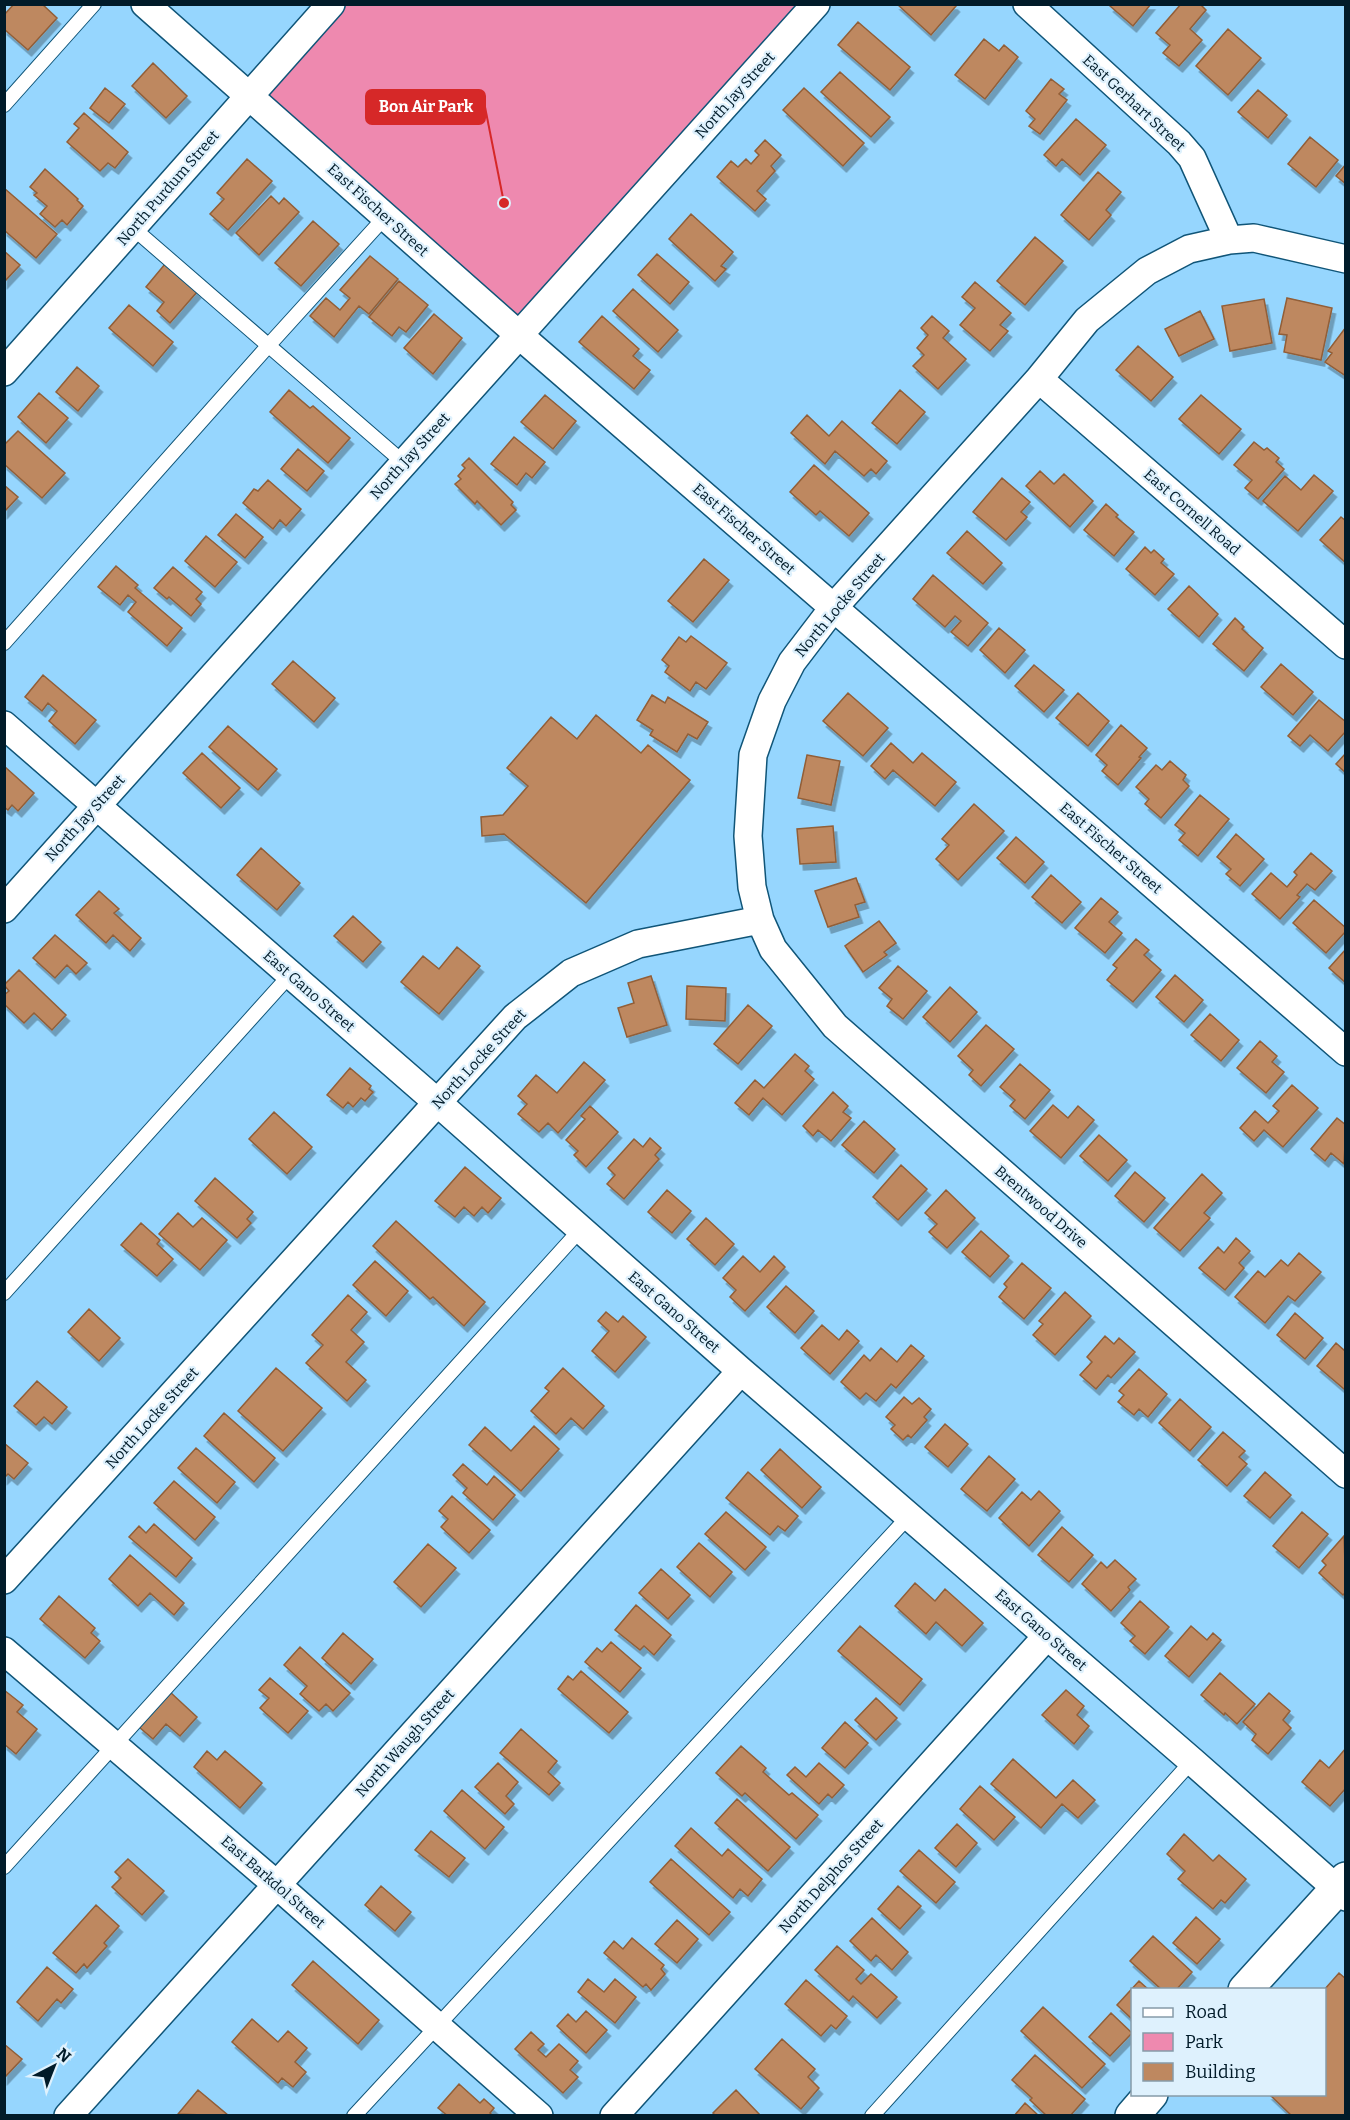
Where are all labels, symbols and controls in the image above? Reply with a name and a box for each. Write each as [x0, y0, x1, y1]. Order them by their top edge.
street label: North Jay Street [691, 48, 779, 142]
street label: East Gerhart Street [1079, 51, 1189, 155]
callout: Bon Air Park [366, 90, 485, 124]
text: Bon Air Park [379, 97, 474, 116]
street label: North Purdum Street [113, 126, 223, 249]
street label: East Fischer Street [324, 160, 433, 260]
street label: North Jay Street [366, 409, 454, 503]
street label: East Cornell Road [1140, 465, 1244, 559]
street label: East Fischer Street [689, 480, 799, 579]
street label: North Locke Street [791, 549, 889, 661]
street label: North Jay Street [41, 771, 129, 865]
street label: East Fischer Street [1056, 799, 1166, 898]
street label: East Gano Street [260, 946, 359, 1036]
street label: North Locke Street [428, 1005, 530, 1113]
street label: Brentwood Drive [991, 1162, 1091, 1252]
street label: East Gano Street [625, 1267, 724, 1357]
street label: North Locke Street [102, 1363, 203, 1472]
street label: East Gano Street [992, 1585, 1091, 1675]
street label: North Waugh Street [352, 1685, 459, 1801]
street label: North Delphos Street [775, 1815, 887, 1937]
street label: East Barkdol Street [217, 1832, 329, 1932]
legend [1131, 1988, 1326, 2096]
text: Road [1185, 2001, 1228, 2023]
text: Park [1185, 2031, 1224, 2053]
north arrow [24, 2036, 84, 2096]
text: N [53, 2044, 75, 2066]
text: Building [1185, 2061, 1256, 2083]

